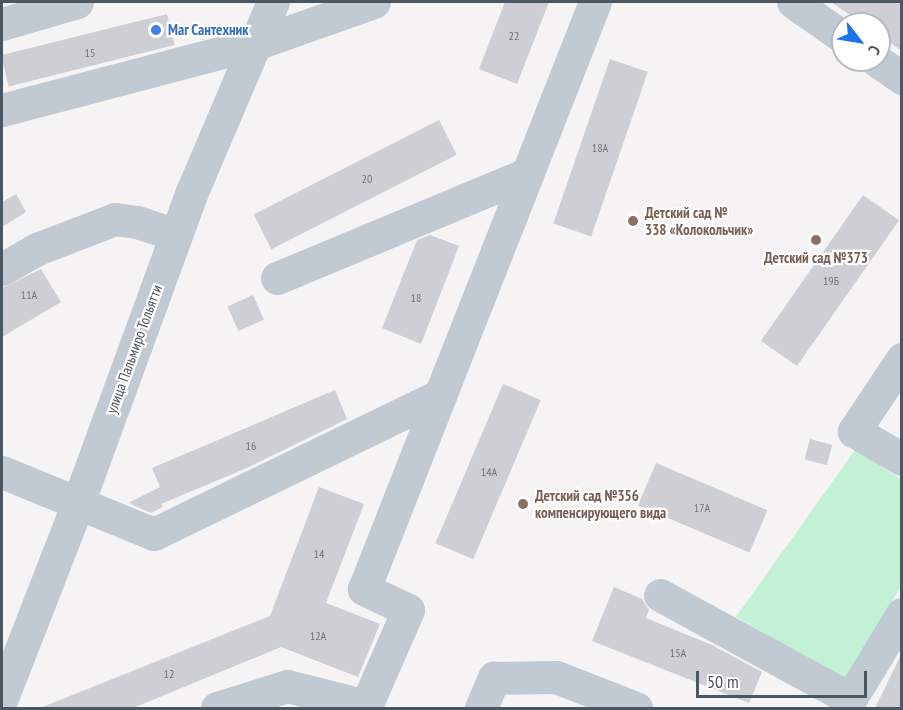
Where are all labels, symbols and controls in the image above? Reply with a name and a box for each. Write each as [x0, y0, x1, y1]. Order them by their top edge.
north arrow [831, 12, 891, 72]
place label: Маг Сантехник [168, 21, 249, 39]
marker: Маг Сантехник [149, 23, 163, 37]
house number: 22 [509, 29, 519, 43]
text: С [864, 42, 885, 59]
house number: 15 [85, 46, 95, 60]
house number: 18А [592, 141, 608, 155]
house number: 20 [362, 172, 372, 186]
place label: Детский сад № 338 «Колокольчик» [645, 203, 753, 238]
marker: Детский сад № 338 «Колокольчик» [626, 214, 640, 228]
marker: Детский сад №373 [809, 233, 823, 247]
place label: Детский сад №373 [764, 249, 868, 267]
house number: 19Б [823, 274, 839, 288]
street label: улица Пальмиро Тольятти [102, 282, 166, 416]
house number: 11А [21, 288, 37, 302]
house number: 18 [411, 291, 421, 305]
house number: 16 [246, 439, 256, 453]
house number: 14А [481, 465, 497, 479]
place label: Детский сад №356 компенсирующего вида [535, 486, 666, 521]
marker: Детский сад №356 компенсирующего вида [516, 497, 530, 511]
house number: 17А [694, 501, 710, 515]
house number: 14 [314, 547, 324, 561]
house number: 12А [310, 629, 326, 643]
house number: 15А [670, 646, 686, 660]
scale bar [699, 659, 870, 697]
house number: 12 [164, 667, 174, 681]
text: 50 m [707, 670, 739, 693]

